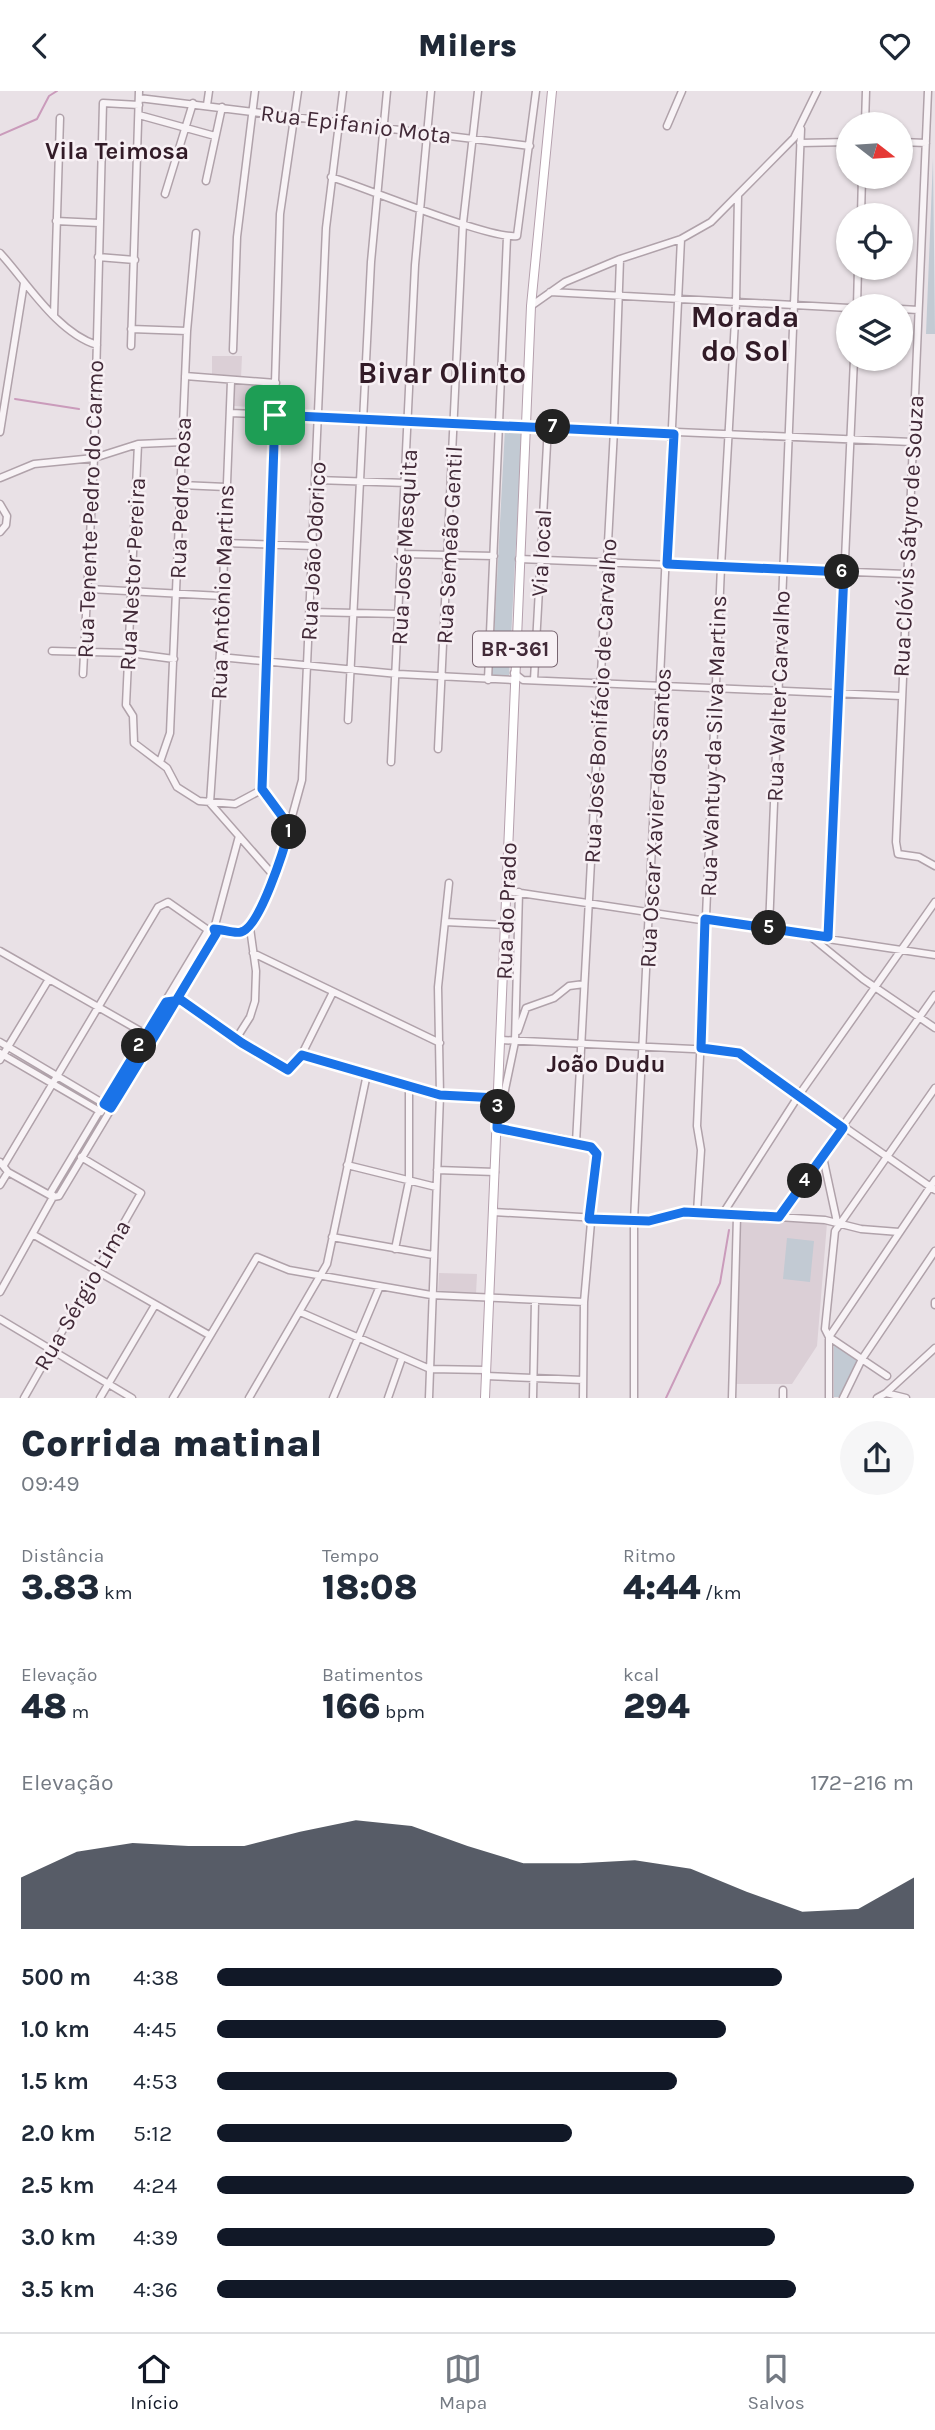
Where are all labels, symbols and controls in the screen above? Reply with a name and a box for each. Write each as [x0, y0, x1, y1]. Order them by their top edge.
icon: back [21, 27, 59, 65]
text: Milers [418, 27, 517, 64]
icon: heart [876, 27, 914, 65]
street label: Rua Epifanio Mota [259, 99, 453, 150]
north arrow [836, 112, 914, 189]
map controls [836, 112, 913, 371]
district label: Vila Teimosa [45, 137, 189, 165]
button: locate [836, 203, 913, 280]
button: layers [836, 294, 913, 371]
district label: Morada do Sol [691, 299, 799, 369]
district label: Bivar Olinto [358, 355, 526, 391]
street label: Rua Tenente Pedro do Carmo [72, 359, 109, 659]
pin [245, 385, 305, 445]
street label: Rua Clóvis Sátyro de Souza [888, 394, 929, 678]
icon: arrive [256, 396, 294, 434]
pin: 7 [536, 409, 570, 445]
text: 7 [548, 415, 557, 437]
street label: Rua Pedro Rosa [164, 417, 197, 579]
street label: Rua Semeão Gentil [431, 445, 468, 645]
street label: Rua José Mesquita [386, 448, 423, 646]
street label: Rua João Odorico [295, 461, 332, 641]
street label: Rua Nestor Pereira [114, 477, 151, 671]
street label: Rua Antônio Martins [205, 484, 240, 700]
street label: Via local [526, 508, 557, 598]
street label: Rua José Bonifácio de Carvalho [579, 538, 622, 864]
pin: 6 [824, 554, 860, 589]
text: 6 [836, 560, 847, 582]
street label: Rua Walter Carvalho [761, 590, 796, 802]
street label: Rua Wantuy da Silva Martins [695, 595, 732, 897]
road number: BR-361 [473, 631, 557, 667]
street label: Rua Oscar Xavier dos Santos [634, 667, 677, 969]
pin: 1 [272, 815, 306, 849]
text: 1 [285, 820, 292, 842]
street label: Rua do Prado [491, 842, 522, 980]
pin: 5 [752, 911, 786, 945]
text: 5 [763, 916, 774, 938]
pin: 2 [122, 1028, 156, 1063]
text: 2 [133, 1034, 144, 1056]
district label: João Dudu [546, 1050, 666, 1078]
pin: 3 [480, 1089, 516, 1125]
text: 3 [492, 1095, 503, 1117]
pin: 4 [788, 1163, 822, 1199]
text: 4 [799, 1169, 810, 1191]
street label: Rua Sérgio Lima [28, 1215, 136, 1375]
text: Corrida matinal [21, 1421, 322, 1466]
button: share [840, 1421, 914, 1495]
text: 09:49 [21, 1470, 79, 1497]
text: Distância [21, 1545, 104, 1567]
text: Tempo [322, 1545, 379, 1567]
text: Ritmo [623, 1545, 676, 1567]
text: 3.83 [21, 1567, 100, 1608]
text: 18:08 [322, 1567, 417, 1608]
text: 4:44 [623, 1567, 700, 1608]
text: km [100, 1582, 133, 1604]
text: /km [700, 1582, 742, 1604]
text: Elevação [21, 1664, 97, 1686]
text: Batimentos [322, 1664, 424, 1686]
text: kcal [623, 1664, 659, 1686]
text: 48 [21, 1686, 67, 1727]
text: 166 [322, 1686, 380, 1727]
text: 294 [623, 1686, 690, 1727]
text: m [67, 1701, 89, 1723]
text: bpm [380, 1701, 425, 1723]
text: Elevação [21, 1769, 114, 1796]
text: 172–216 m [810, 1769, 914, 1796]
text: 500 m [21, 1964, 91, 1991]
text: 4:38 [133, 1964, 179, 1991]
text: 1.0 km [21, 2016, 90, 2043]
text: 4:45 [133, 2016, 177, 2043]
text: 1.5 km [21, 2068, 89, 2095]
text: 4:53 [133, 2068, 178, 2095]
text: 2.0 km [21, 2120, 96, 2147]
text: 5:12 [133, 2120, 172, 2147]
text: 2.5 km [21, 2172, 95, 2199]
text: 4:24 [133, 2172, 177, 2199]
text: 3.0 km [21, 2224, 96, 2251]
text: 4:39 [133, 2224, 178, 2251]
text: 3.5 km [21, 2276, 95, 2303]
text: 4:36 [133, 2276, 178, 2303]
tab: Início [130, 2350, 179, 2414]
tab: Mapa [439, 2350, 487, 2414]
tab: Salvos [748, 2350, 805, 2414]

